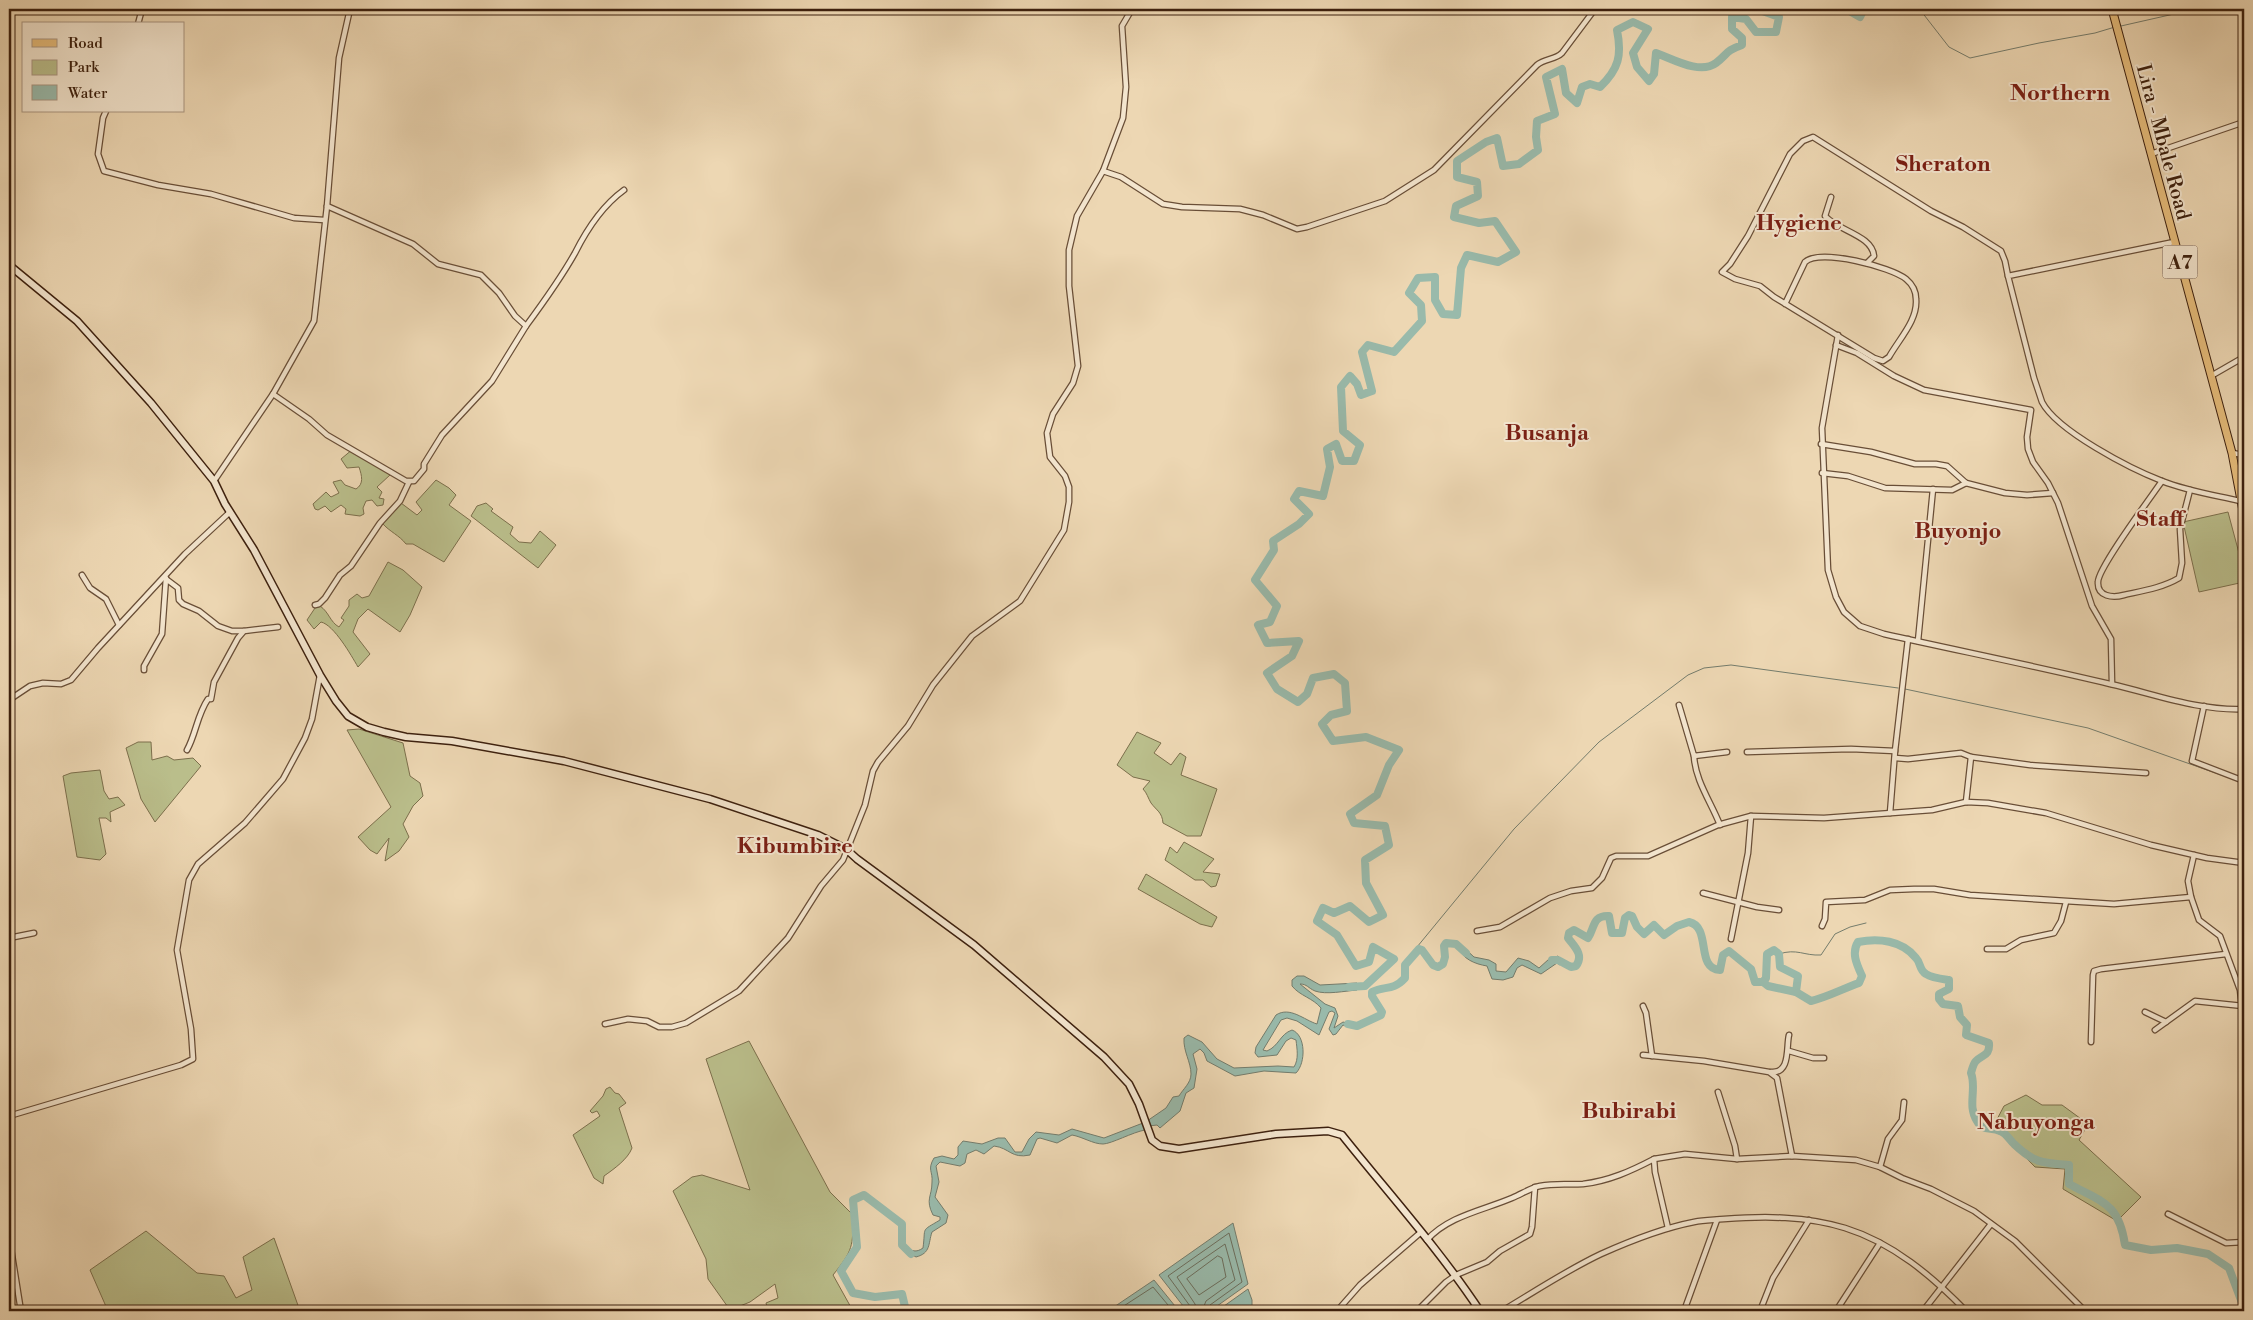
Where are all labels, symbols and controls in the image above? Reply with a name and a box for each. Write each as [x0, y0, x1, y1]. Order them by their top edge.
legend [22, 22, 185, 112]
text: Road [68, 34, 103, 53]
text: Park [68, 58, 100, 77]
street label: Lira - Mbale Road [2130, 62, 2196, 224]
district label: Northern [2010, 80, 2111, 107]
text: Water [67, 84, 108, 103]
district label: Sheraton [1895, 151, 1991, 178]
district label: Hygiene [1756, 210, 1842, 237]
road number: A7 [2162, 246, 2198, 278]
district label: Busanja [1505, 420, 1590, 447]
district label: Staff [2136, 506, 2186, 533]
district label: Buyonjo [1914, 518, 2002, 545]
district label: Kibumbire [737, 833, 853, 860]
district label: Bubirabi [1582, 1098, 1676, 1125]
district label: Nabuyonga [1977, 1109, 2096, 1136]

